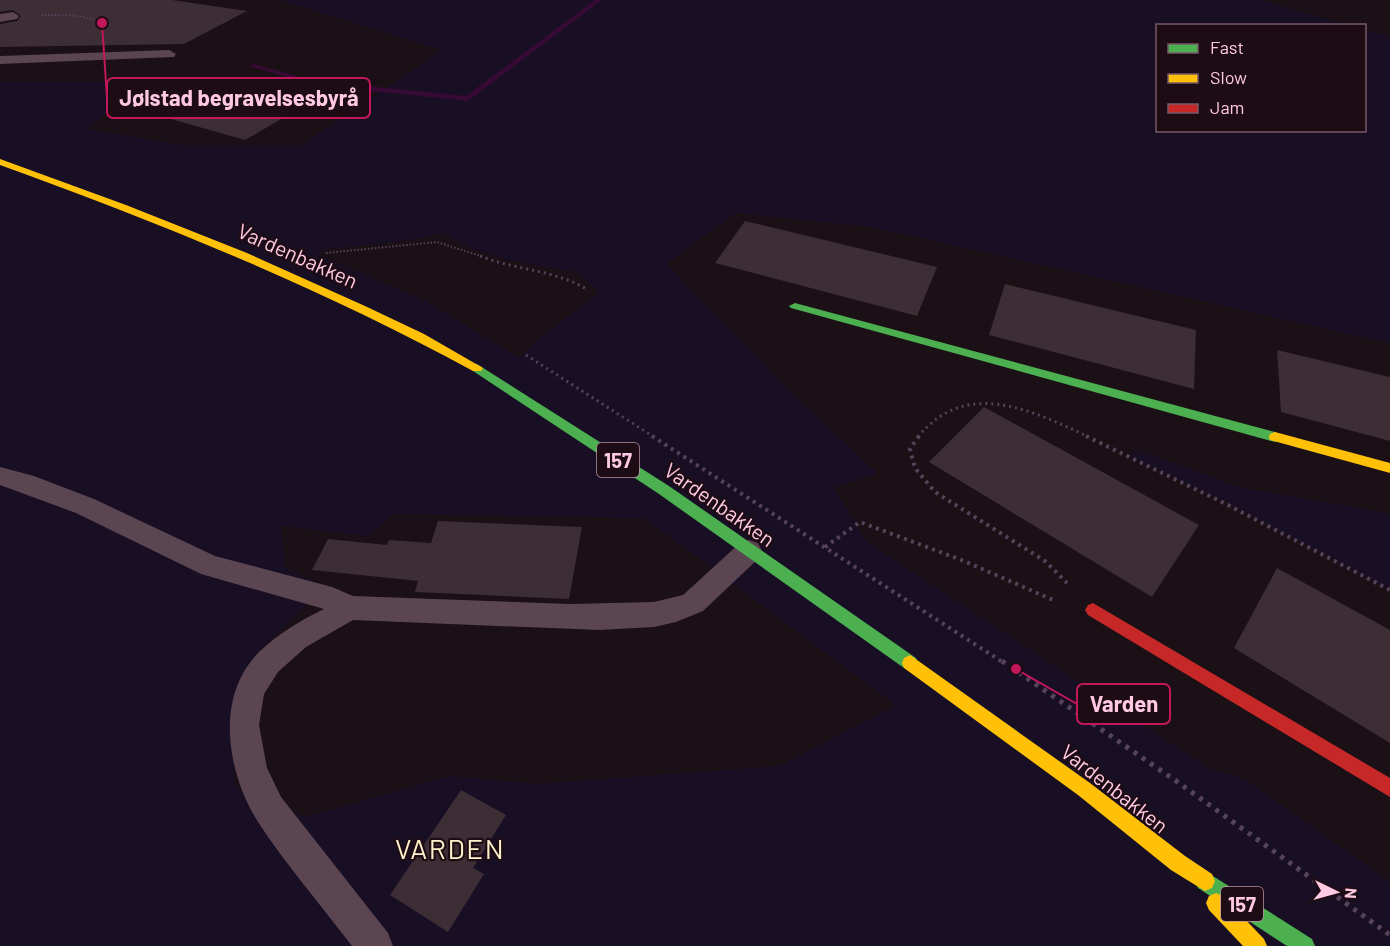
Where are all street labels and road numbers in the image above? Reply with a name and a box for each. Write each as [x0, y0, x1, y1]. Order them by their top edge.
street label: Vardenbakken [234, 217, 362, 293]
road number: 157 [597, 443, 639, 477]
street label: Vardenbakken [660, 457, 780, 551]
street label: Vardenbakken [1056, 738, 1174, 838]
road number: 157 [1221, 887, 1263, 921]

